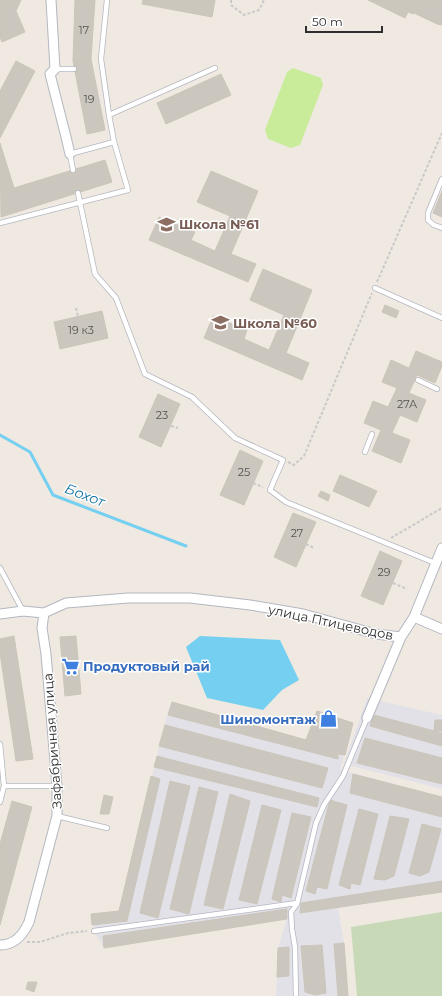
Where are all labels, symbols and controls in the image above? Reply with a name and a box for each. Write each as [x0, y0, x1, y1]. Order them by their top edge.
scale bar [306, 8, 382, 34]
text: 50 m [312, 14, 343, 29]
house number: 17 [79, 23, 89, 37]
house number: 19 [84, 92, 95, 106]
school or university icon: Школа №61 [156, 214, 176, 234]
place label: Школа №61 [179, 216, 259, 232]
school or university icon: Школа №60 [210, 313, 230, 333]
place label: Школа №60 [233, 315, 317, 331]
house number: 19 к3 [68, 323, 94, 337]
house number: 27А [397, 397, 418, 411]
house number: 23 [156, 408, 168, 422]
house number: 25 [238, 465, 250, 479]
water label: Бохот [62, 479, 109, 511]
house number: 27 [291, 526, 303, 540]
house number: 29 [378, 565, 391, 579]
street label: улица Птицеводов [266, 601, 395, 643]
supermarket icon: Продуктовый рай [60, 656, 80, 676]
place label: Продуктовый рай [83, 658, 210, 674]
street label: Зафабричная улица [39, 673, 65, 809]
shop icon: Шиномонтаж [319, 709, 339, 729]
place label: Шиномонтаж [220, 711, 316, 727]

